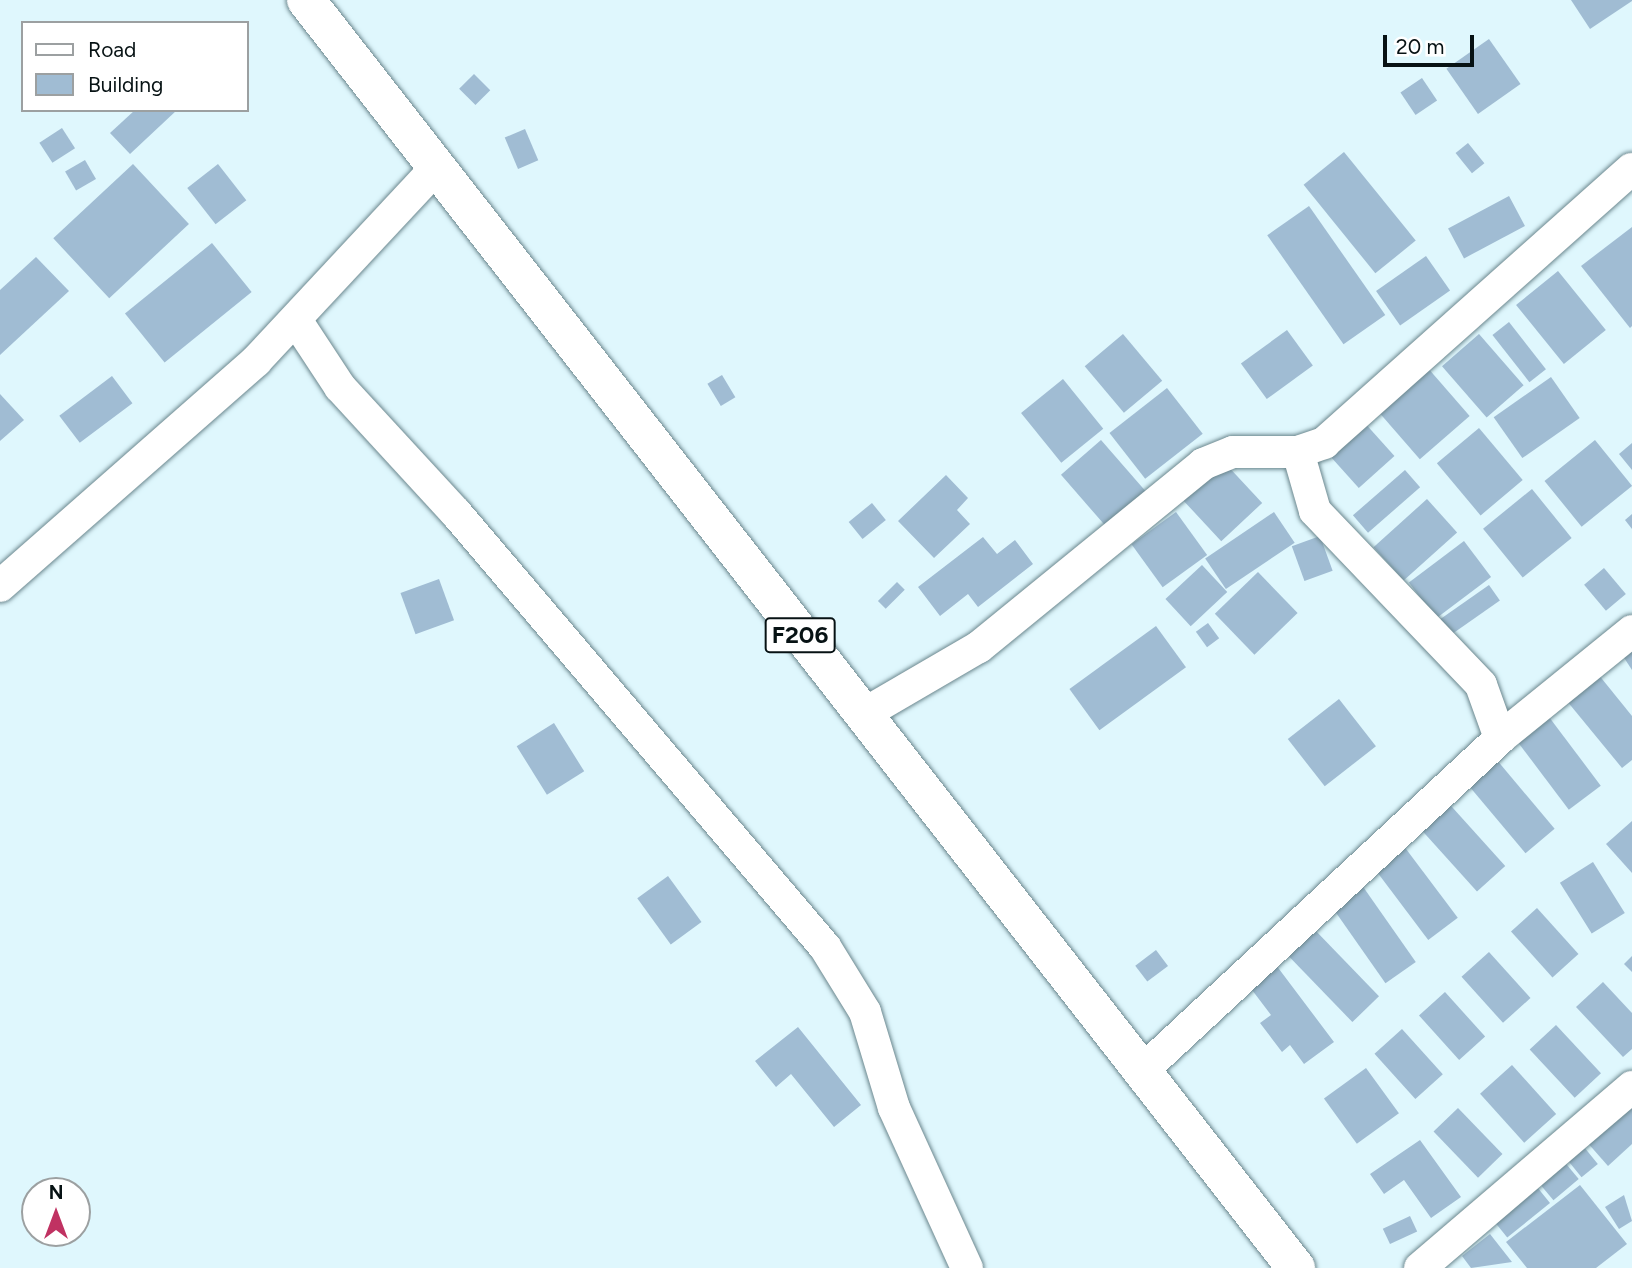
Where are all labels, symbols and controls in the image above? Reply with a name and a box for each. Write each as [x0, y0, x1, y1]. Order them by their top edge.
legend [21, 21, 248, 112]
scale bar [1387, 21, 1478, 65]
text: 20 m [1396, 34, 1444, 59]
text: Road [88, 37, 136, 62]
text: Building [88, 72, 163, 97]
road number: F206 [763, 614, 837, 656]
north arrow [21, 1177, 91, 1247]
text: N [49, 1181, 63, 1204]

